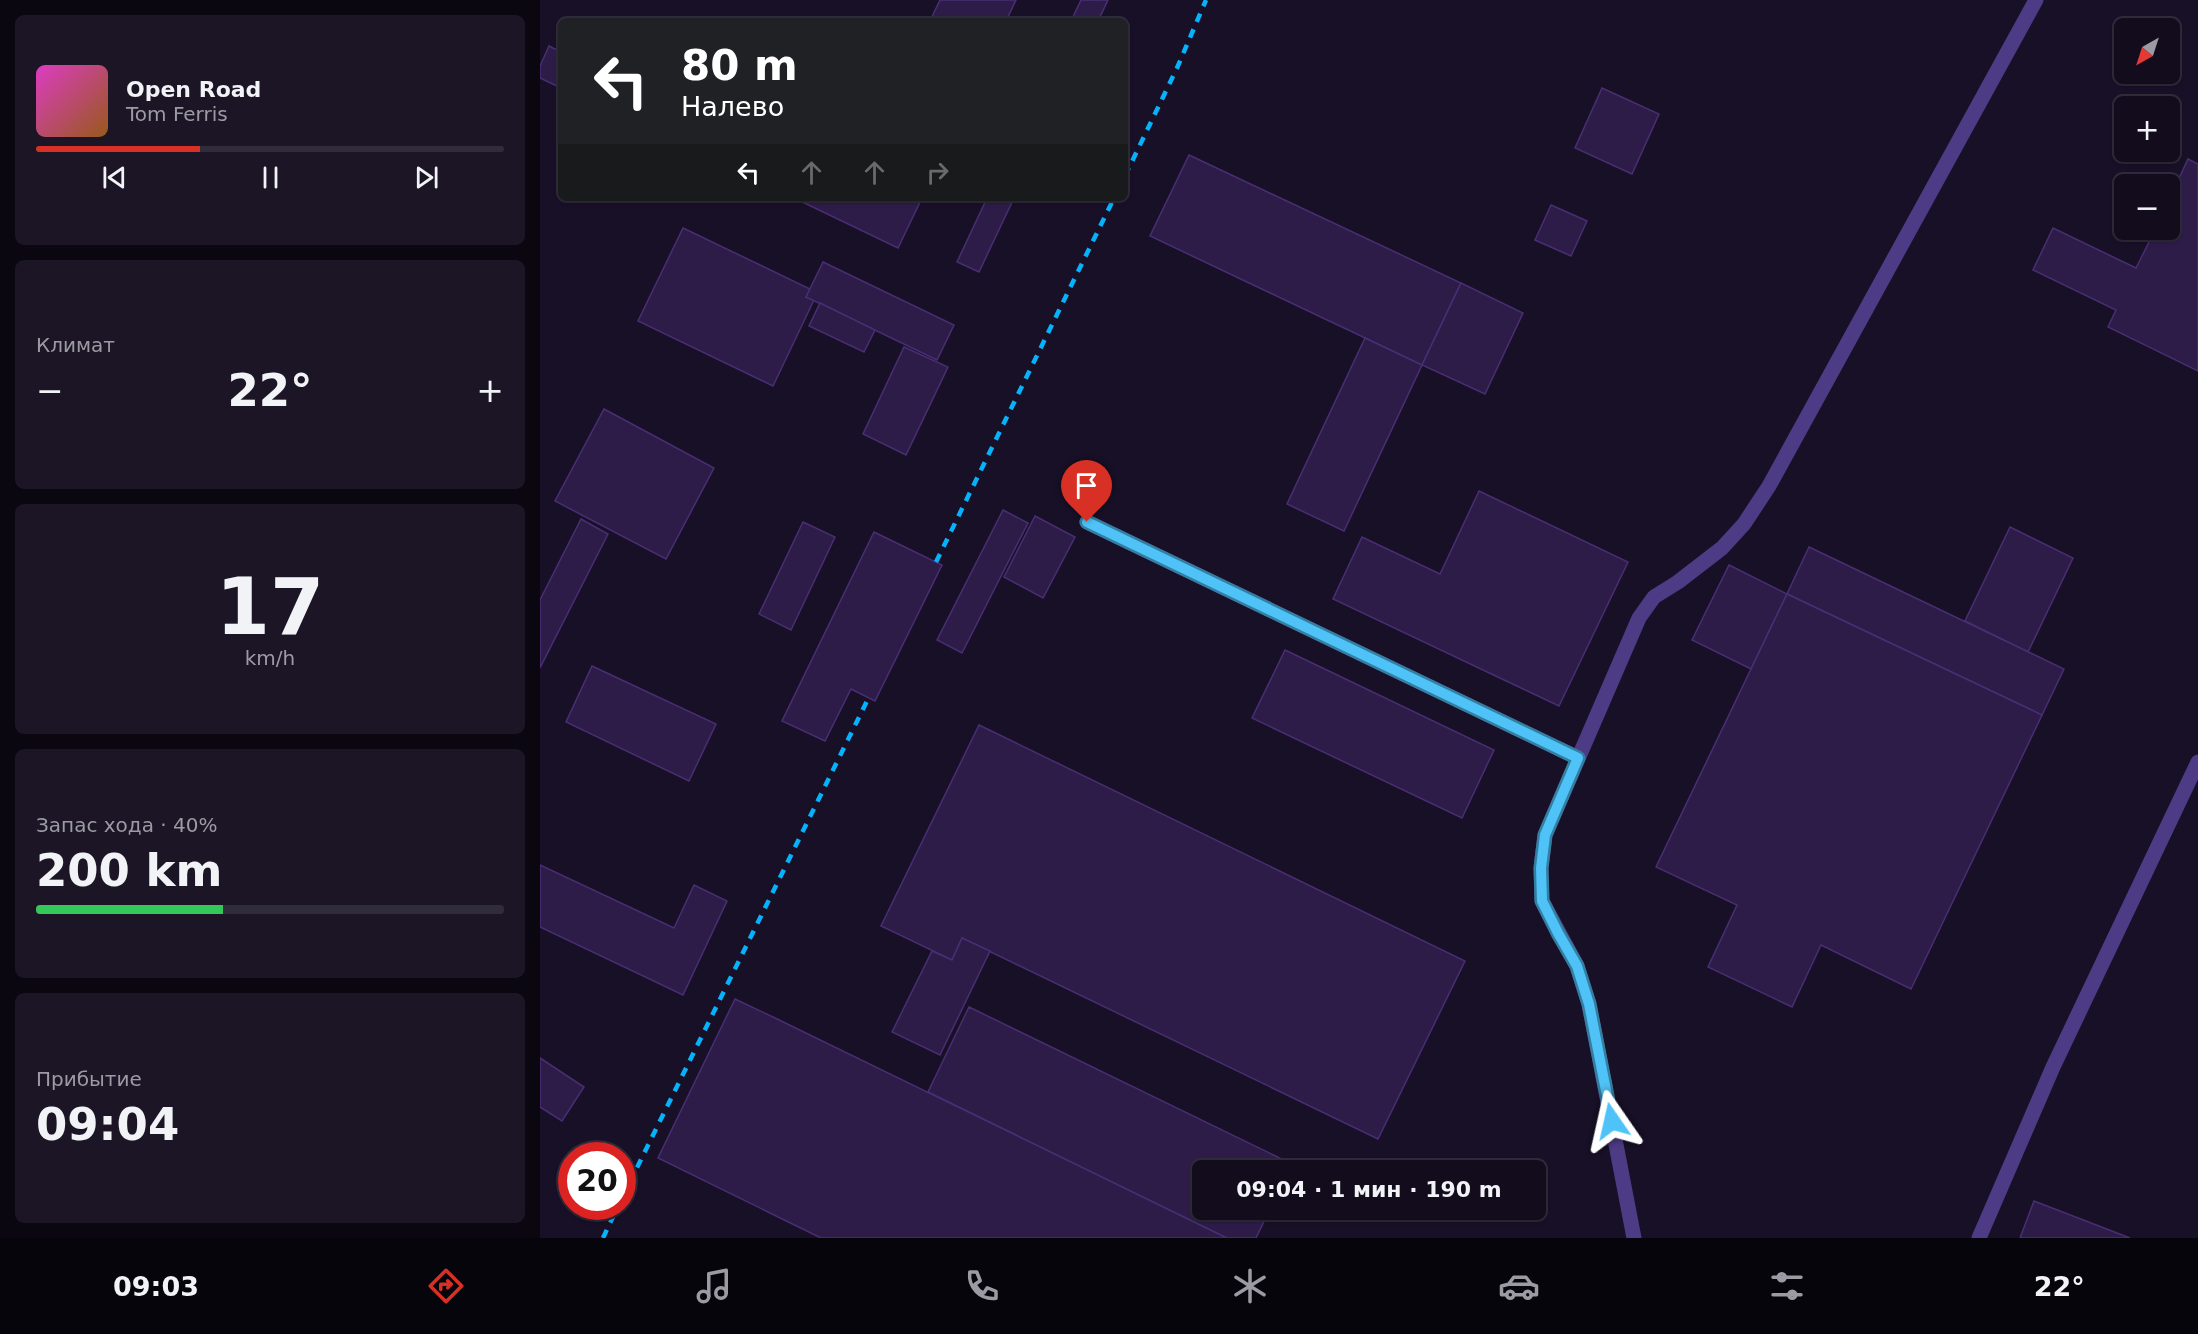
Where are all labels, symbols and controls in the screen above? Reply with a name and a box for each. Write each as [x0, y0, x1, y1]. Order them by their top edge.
north arrow [2114, 18, 2180, 84]
map controls [2114, 18, 2180, 240]
text: 80 m [681, 41, 798, 90]
icon: left [582, 42, 660, 120]
text: Open Road [126, 77, 261, 102]
text: Налево [681, 91, 784, 122]
button: + [2114, 96, 2180, 162]
text: Tom Ferris [126, 102, 228, 126]
icon: left [732, 156, 765, 189]
icon: ahead [795, 156, 828, 189]
icon: ahead [858, 156, 891, 189]
icon: right [921, 156, 954, 189]
icon: previous [98, 161, 131, 194]
icon: pause [254, 161, 287, 194]
icon: next [410, 161, 443, 194]
button: − [2114, 174, 2180, 240]
text: Климат [36, 333, 115, 357]
text: 22° [227, 364, 313, 417]
text: − [36, 371, 64, 410]
text: + [476, 371, 504, 410]
pin [1061, 460, 1112, 522]
icon: arrive [1070, 469, 1103, 502]
text: 17 [216, 562, 324, 652]
text: km/h [245, 646, 295, 670]
text: Запас хода · 40% [36, 813, 217, 837]
text: 200 km [36, 844, 222, 897]
text: Прибытие [36, 1067, 142, 1091]
position arrow [1580, 1089, 1644, 1153]
text: 09:04 [36, 1098, 179, 1151]
speed limit sign: 20 [558, 1142, 636, 1220]
text: 09:04 · 1 мин · 190 m [1236, 1177, 1502, 1202]
icon: directions [425, 1265, 467, 1307]
icon: music [693, 1265, 735, 1307]
icon: phone [961, 1265, 1003, 1307]
icon: climate [1229, 1265, 1271, 1307]
icon: car [1498, 1265, 1540, 1307]
icon: filters [1766, 1265, 1808, 1307]
text: 09:03 [113, 1271, 199, 1302]
text: 22° [2034, 1271, 2085, 1302]

